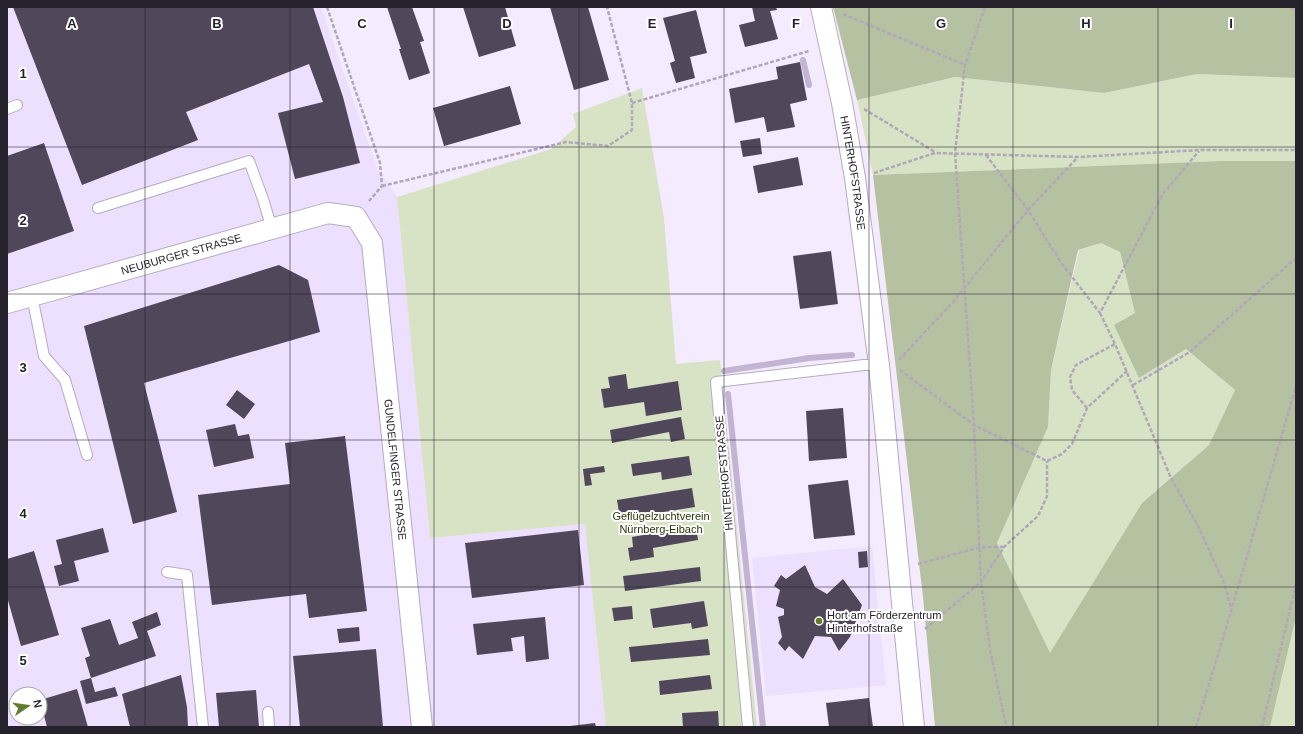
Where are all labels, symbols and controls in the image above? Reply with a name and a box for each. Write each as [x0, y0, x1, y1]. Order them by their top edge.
text: A [67, 16, 77, 31]
text: B [212, 16, 222, 31]
text: C [357, 16, 367, 31]
text: D [502, 16, 512, 31]
text: E [648, 16, 657, 31]
text: F [792, 16, 800, 31]
text: G [936, 16, 946, 31]
text: H [1081, 16, 1091, 31]
text: I [1229, 16, 1233, 31]
text: 1 [19, 66, 27, 81]
street label: HINTERHOFSTRASSE [838, 115, 868, 231]
text: 2 [19, 213, 27, 228]
street label: NEUBURGER STRASSE [120, 232, 243, 277]
text: 3 [19, 360, 27, 375]
street label: GUNDELFINGER STRASSE [382, 398, 409, 541]
street label: HINTERHOFSTRASSE [713, 415, 735, 531]
text: 4 [19, 506, 27, 521]
park label: Geflügelzuchtverein Nürnberg-Eibach [612, 510, 710, 535]
place label: Hort am Förderzentrum Hinterhofstraße [827, 609, 941, 634]
marker: Hort am Förderzentrum Hinterhofstraße [814, 616, 824, 626]
text: 5 [19, 653, 27, 668]
north arrow [8, 686, 48, 726]
text: N [31, 699, 44, 709]

